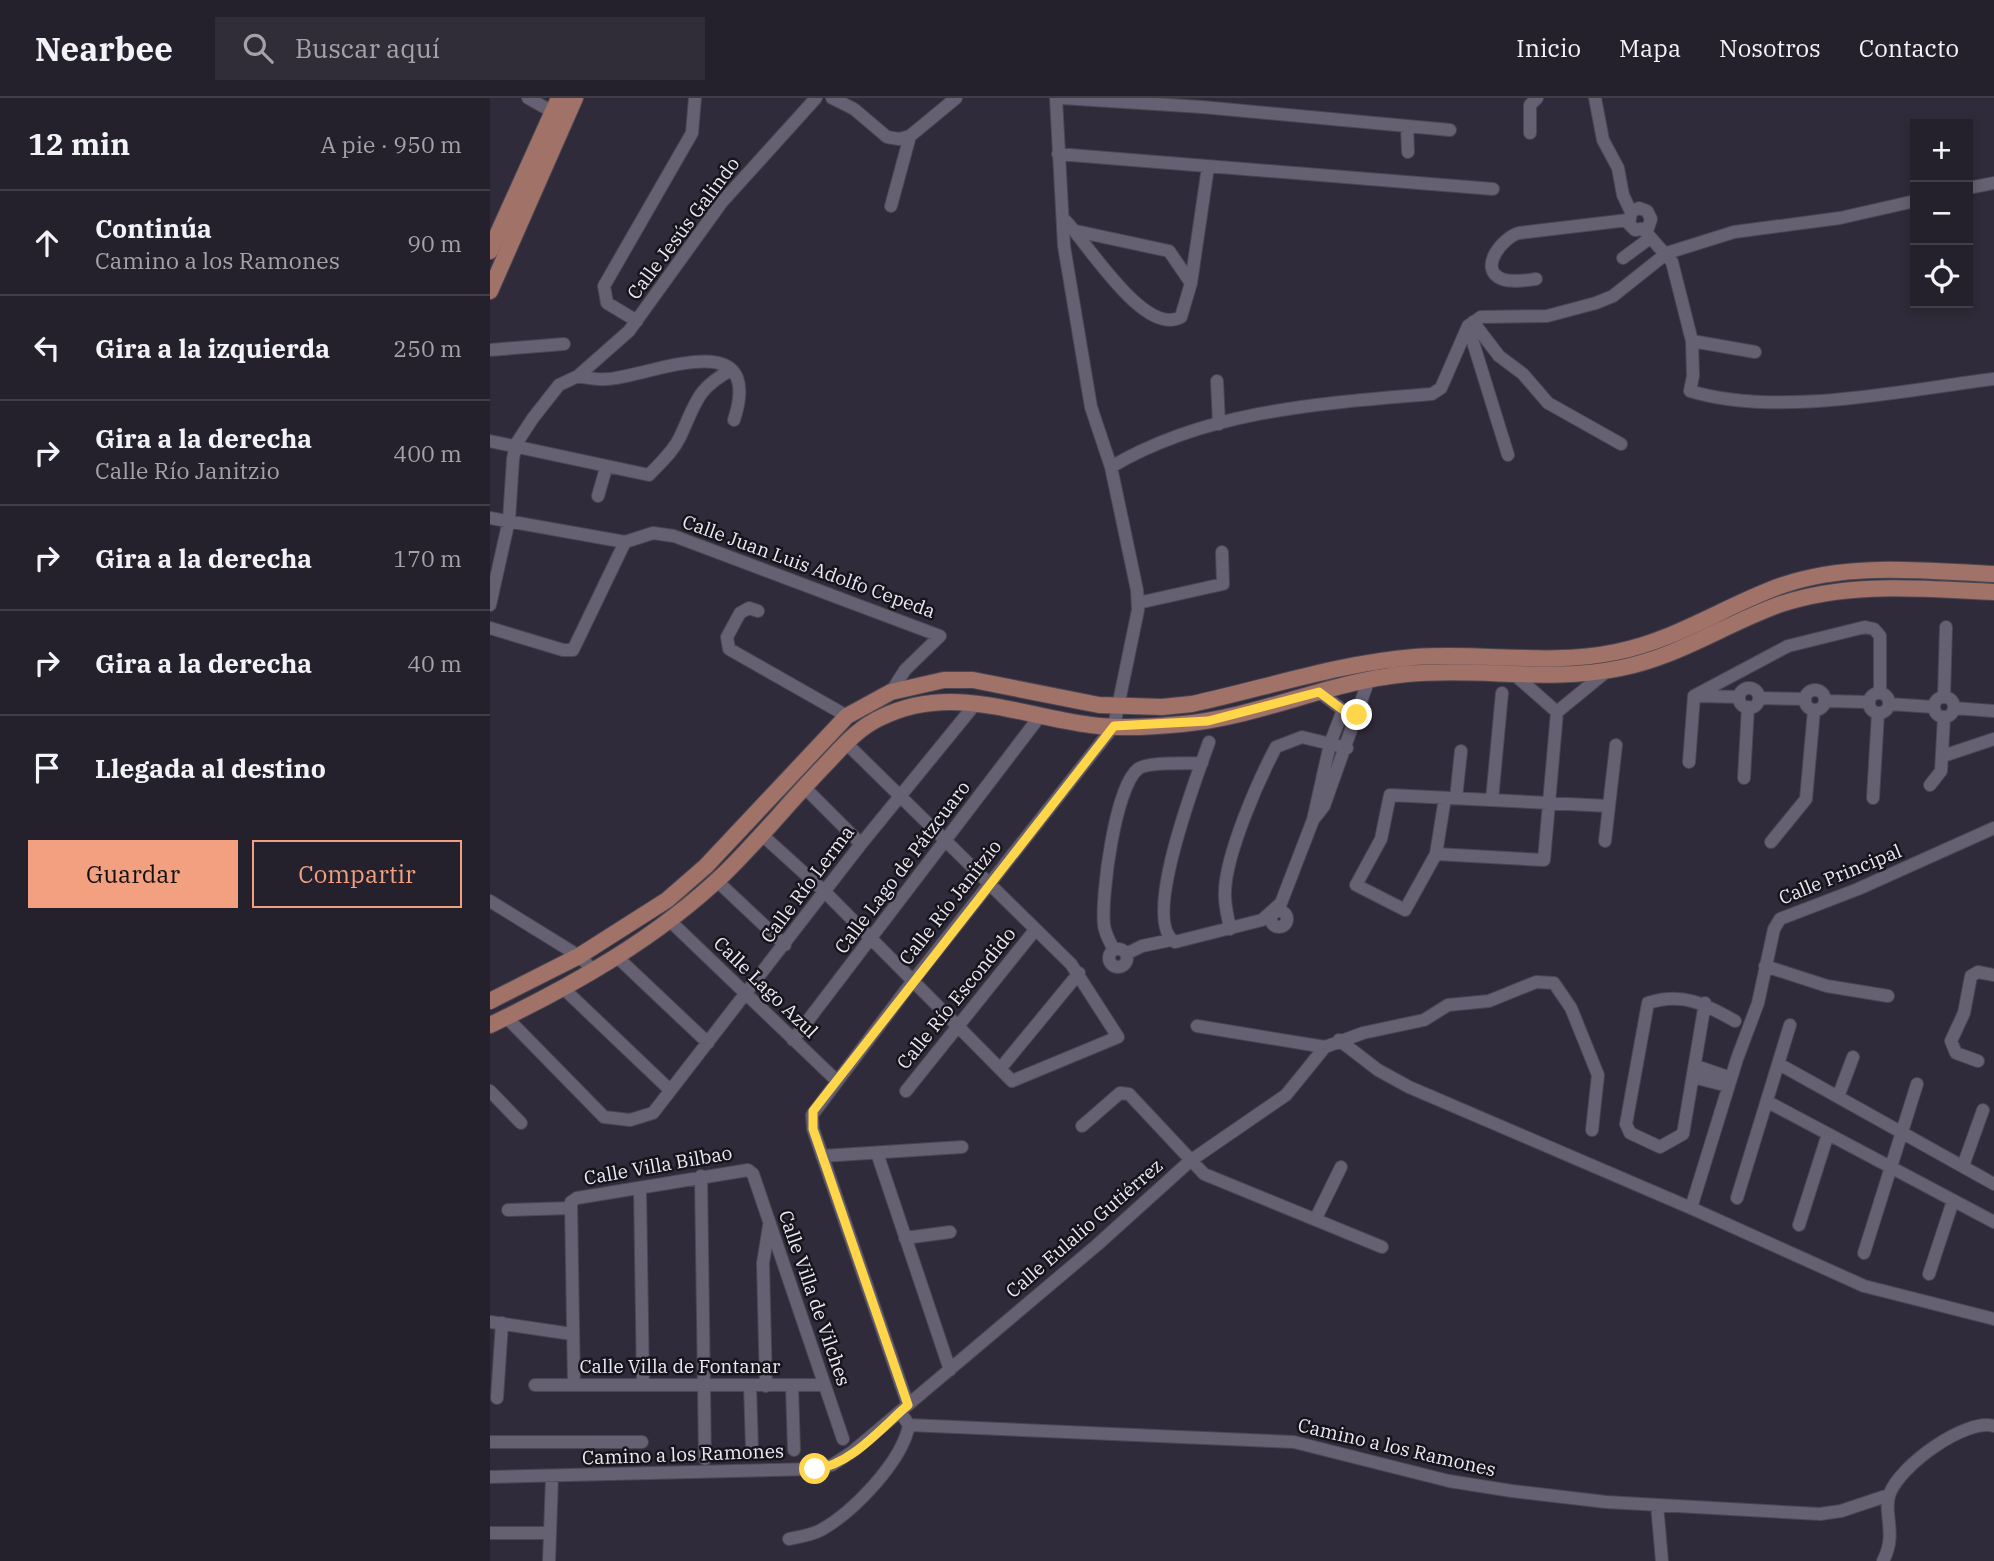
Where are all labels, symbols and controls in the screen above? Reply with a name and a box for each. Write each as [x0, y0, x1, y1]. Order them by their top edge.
search box [215, 17, 705, 80]
text: Nearbee [35, 27, 173, 70]
icon: search [239, 29, 277, 67]
text: Buscar aquí [295, 31, 440, 65]
text: Inicio [1516, 32, 1581, 64]
text: Mapa [1619, 32, 1681, 64]
text: Nosotros [1719, 32, 1821, 64]
text: Contacto [1859, 32, 1959, 64]
map controls [1910, 119, 1973, 308]
button: + [1910, 119, 1973, 182]
text: 12 min [28, 124, 130, 163]
text: A pie · 950 m [320, 129, 462, 159]
street label: Calle Jesús Galindo [622, 152, 744, 304]
button: − [1910, 182, 1973, 245]
text: Continúa [95, 211, 212, 245]
icon: ahead [28, 224, 66, 262]
text: 90 m [407, 228, 462, 258]
text: Camino a los Ramones [95, 245, 340, 275]
button: locate [1910, 245, 1973, 308]
icon: left [28, 329, 66, 367]
text: Gira a la izquierda [95, 331, 330, 365]
text: 250 m [393, 333, 462, 363]
text: Gira a la derecha [95, 421, 312, 455]
icon: right [28, 434, 66, 472]
text: 400 m [393, 438, 462, 468]
text: Calle Río Janitzio [95, 455, 280, 485]
street label: Calle Juan Luis Adolfo Cepeda [679, 509, 939, 623]
icon: right [28, 539, 66, 577]
text: Gira a la derecha [95, 541, 312, 575]
text: 170 m [393, 543, 462, 573]
icon: right [28, 644, 66, 682]
text: Gira a la derecha [95, 646, 312, 680]
text: 40 m [407, 648, 462, 678]
route end [1341, 699, 1372, 730]
icon: arrive [28, 749, 66, 787]
text: Llegada al destino [95, 751, 326, 785]
street label: Calle Lago de Pátzcuaro [829, 776, 975, 958]
street label: Calle Río Lerma [755, 821, 859, 947]
street label: Calle Río Janitzio [894, 835, 1006, 969]
street label: Calle Principal [1775, 838, 1905, 910]
button: Guardar [28, 840, 238, 908]
button: Compartir [252, 840, 462, 908]
street label: Calle Río Escondido [891, 922, 1021, 1074]
street label: Calle Lago Azul [709, 931, 823, 1043]
street label: Calle Villa Bilbao [582, 1140, 734, 1190]
street label: Calle Eulalio Gutiérrez [1001, 1153, 1167, 1303]
street label: Calle Villa de Vilches [774, 1207, 856, 1389]
street label: Calle Villa de Fontanar [579, 1354, 781, 1378]
street label: Camino a los Ramones [1296, 1413, 1498, 1481]
street label: Camino a los Ramones [581, 1438, 785, 1470]
route start [799, 1453, 830, 1484]

